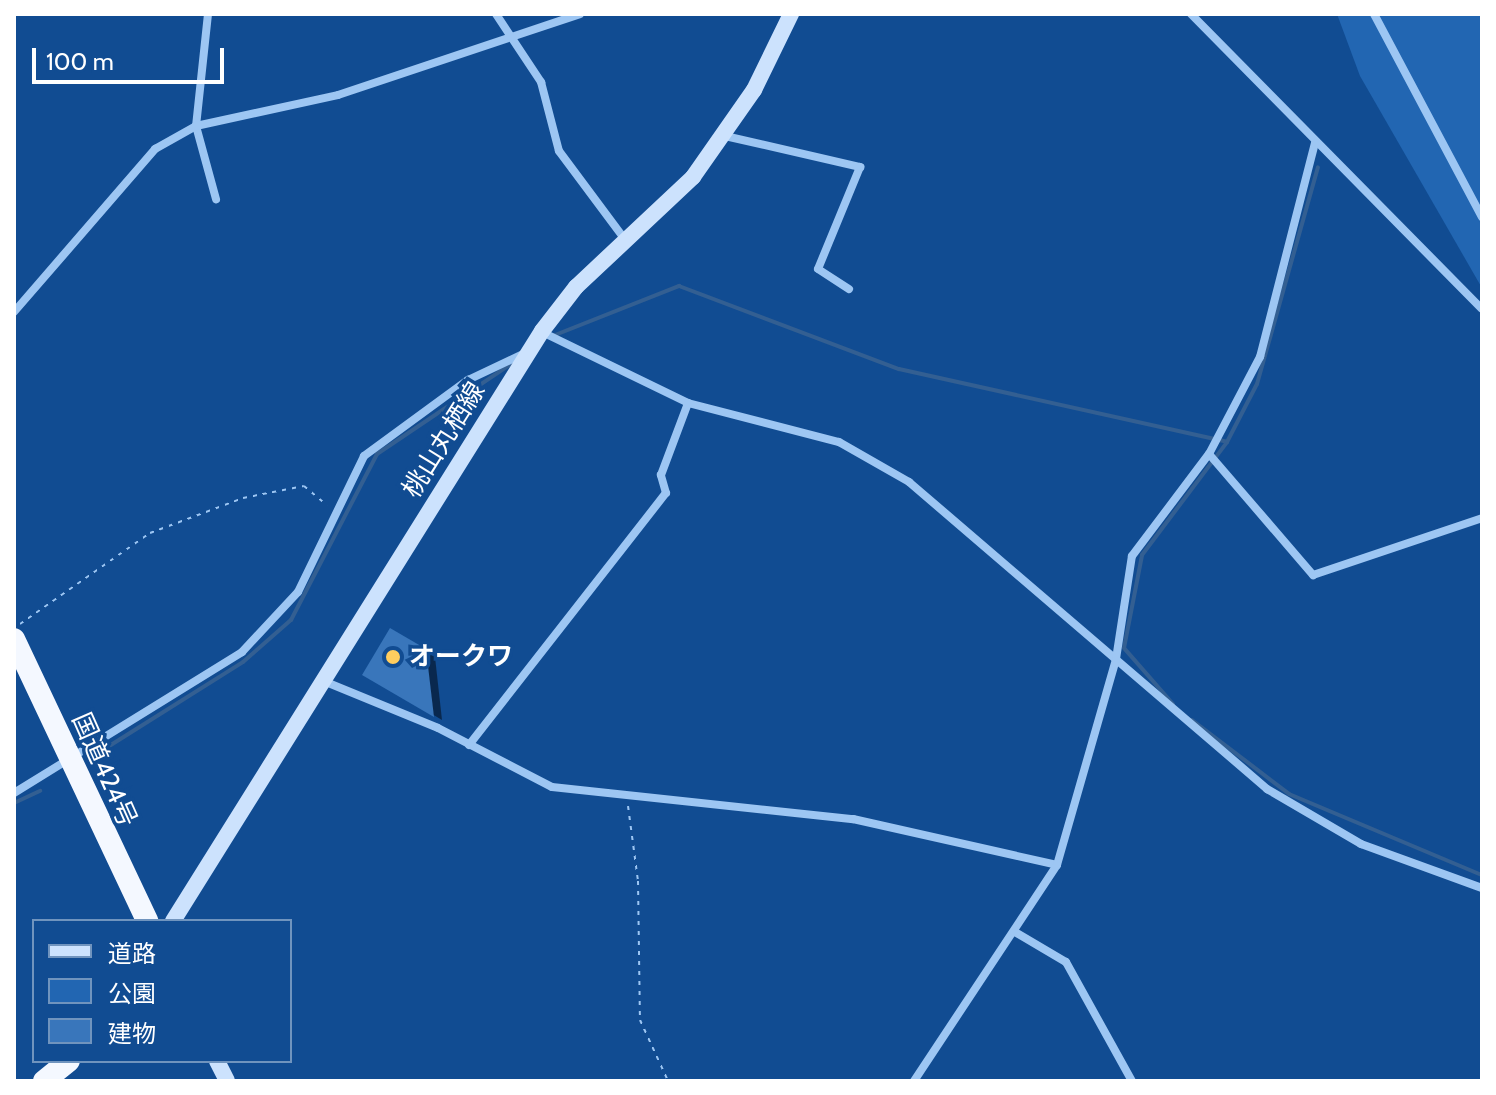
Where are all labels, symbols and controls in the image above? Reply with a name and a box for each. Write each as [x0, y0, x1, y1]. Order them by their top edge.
scale bar [36, 32, 228, 82]
text: 100 m [46, 47, 114, 76]
street label: 桃山丸栖線 [396, 377, 492, 503]
place label: オークワ [409, 641, 513, 673]
marker: オークワ [384, 648, 402, 666]
street label: 国道424号 [65, 708, 143, 832]
legend [32, 919, 292, 1063]
text: 道路 [108, 939, 156, 968]
text: 公園 [108, 979, 156, 1008]
text: 建物 [108, 1019, 156, 1048]

